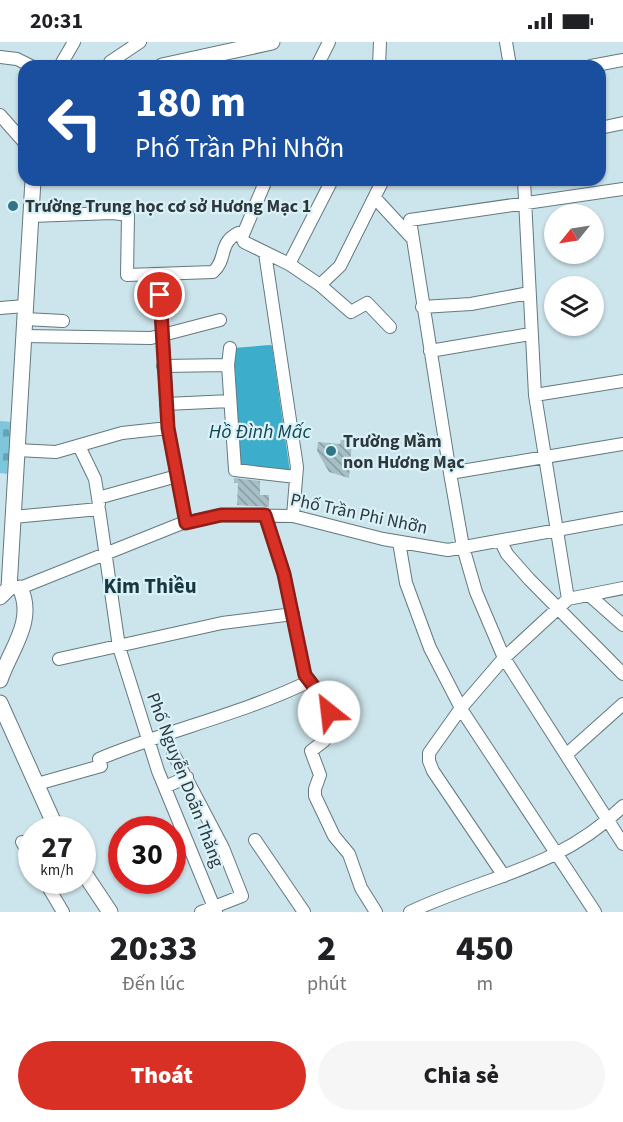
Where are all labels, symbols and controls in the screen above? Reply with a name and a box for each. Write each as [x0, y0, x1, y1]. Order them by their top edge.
text: 20:31 [30, 5, 83, 37]
text: 180 m [135, 73, 246, 133]
icon: left [36, 84, 114, 162]
text: Phố Trần Phi Nhỡn [135, 129, 344, 168]
place label: Trường Trung học cơ sở Hương Mạc 1 [25, 194, 311, 219]
marker: Trường Trung học cơ sở Hương Mạc 1 [6, 199, 20, 213]
north arrow [544, 204, 604, 264]
map controls [544, 204, 604, 336]
pin [134, 269, 185, 320]
button: layers [544, 276, 604, 336]
icon: arrive [143, 278, 176, 311]
water label: Hồ Đình Mấc [209, 418, 311, 446]
place label: Trường Mầm non Hương Mạc [343, 429, 465, 475]
marker: Trường Mầm non Hương Mạc [324, 444, 338, 458]
street label: Phố Trần Phi Nhỡn [288, 487, 430, 541]
district label: Kim Thiều [103, 571, 197, 601]
position arrow [297, 680, 361, 744]
street label: Phố Nguyễn Doãn Thăng [140, 689, 230, 871]
speed limit sign: 30 [108, 816, 186, 894]
text: 27 [41, 826, 73, 869]
text: km/h [40, 860, 74, 881]
text: 20:33 [109, 923, 197, 974]
text: 2 [317, 923, 336, 974]
text: 450 [456, 923, 514, 974]
text: Đến lúc [122, 970, 185, 998]
text: phút [307, 970, 347, 998]
text: m [476, 970, 493, 998]
button: Thoát [18, 1041, 306, 1110]
button: Chia sẻ [318, 1041, 605, 1110]

